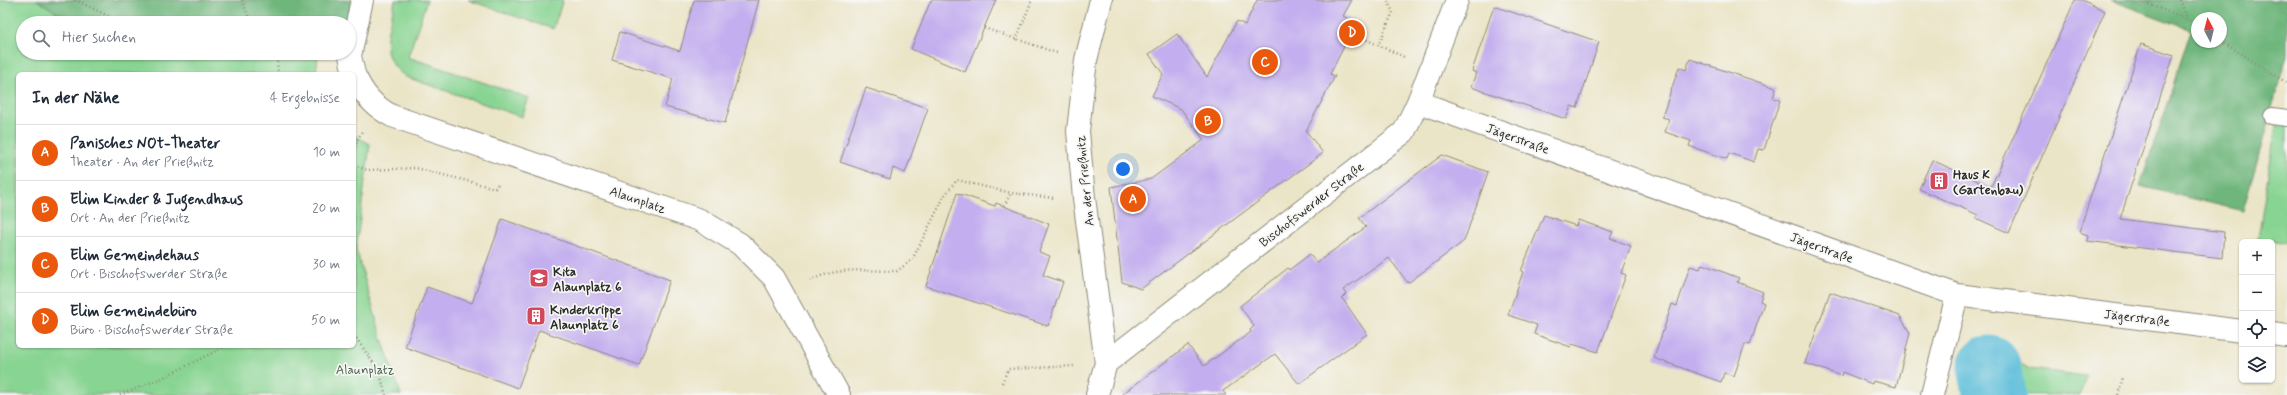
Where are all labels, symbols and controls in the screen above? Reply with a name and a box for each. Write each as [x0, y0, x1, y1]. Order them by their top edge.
north arrow [2191, 12, 2227, 48]
search box [16, 16, 356, 60]
pin: D [1339, 18, 1365, 48]
icon: search [30, 27, 52, 49]
text: Hier suchen [62, 28, 136, 48]
pin: C [1252, 47, 1278, 77]
text: In der Nähe [32, 87, 120, 109]
text: 4 Ergebnisse [270, 90, 340, 107]
pin: B [1195, 106, 1221, 136]
street label: Jägerstraße [1483, 120, 1552, 159]
text: Panisches NOt-Theater [70, 134, 220, 154]
street label: An der Prießnitz [1072, 134, 1099, 227]
text: A [41, 144, 49, 161]
text: 10 m [313, 144, 340, 161]
text: Theater · An der Prießnitz [70, 154, 214, 171]
your location [1113, 159, 1133, 179]
street label: Bischofswerder Straße [1256, 159, 1368, 251]
place label: Haus K (Gartenbau) [1953, 167, 2024, 199]
building icon: Haus K (Gartenbau) [1928, 170, 1950, 192]
street label: Alaunplatz [607, 183, 668, 218]
pin: A [1120, 184, 1146, 214]
text: Elim Kinder & Jugendhaus [70, 190, 243, 210]
text: B [41, 200, 49, 217]
text: 20 m [312, 200, 340, 217]
text: Ort · An der Prießnitz [70, 210, 190, 227]
street label: Jägerstraße [1787, 229, 1856, 268]
map controls [2239, 239, 2275, 383]
button: + [2239, 239, 2275, 275]
text: Elim Gemeindehaus [70, 246, 199, 266]
text: C [40, 256, 50, 273]
text: 30 m [313, 256, 340, 273]
place label: Kita Alaunplatz 6 [553, 264, 622, 296]
text: Ort · Bischofswerder Straße [70, 266, 228, 283]
school or university icon: Kita Alaunplatz 6 [528, 267, 550, 289]
button: − [2239, 275, 2275, 311]
text: Elim Gemeindebüro [70, 302, 197, 322]
place label: Kinderkrippe Alaunplatz 6 [550, 302, 622, 334]
building icon: Kinderkrippe Alaunplatz 6 [525, 305, 547, 327]
street label: Jägerstraße [2103, 306, 2171, 331]
button: locate [2239, 311, 2275, 347]
text: D [41, 312, 49, 329]
text: 50 m [311, 312, 340, 329]
text: Büro · Bischofswerder Straße [70, 322, 233, 339]
button: layers [2239, 347, 2275, 383]
park label: Alaunplatz [336, 362, 395, 379]

